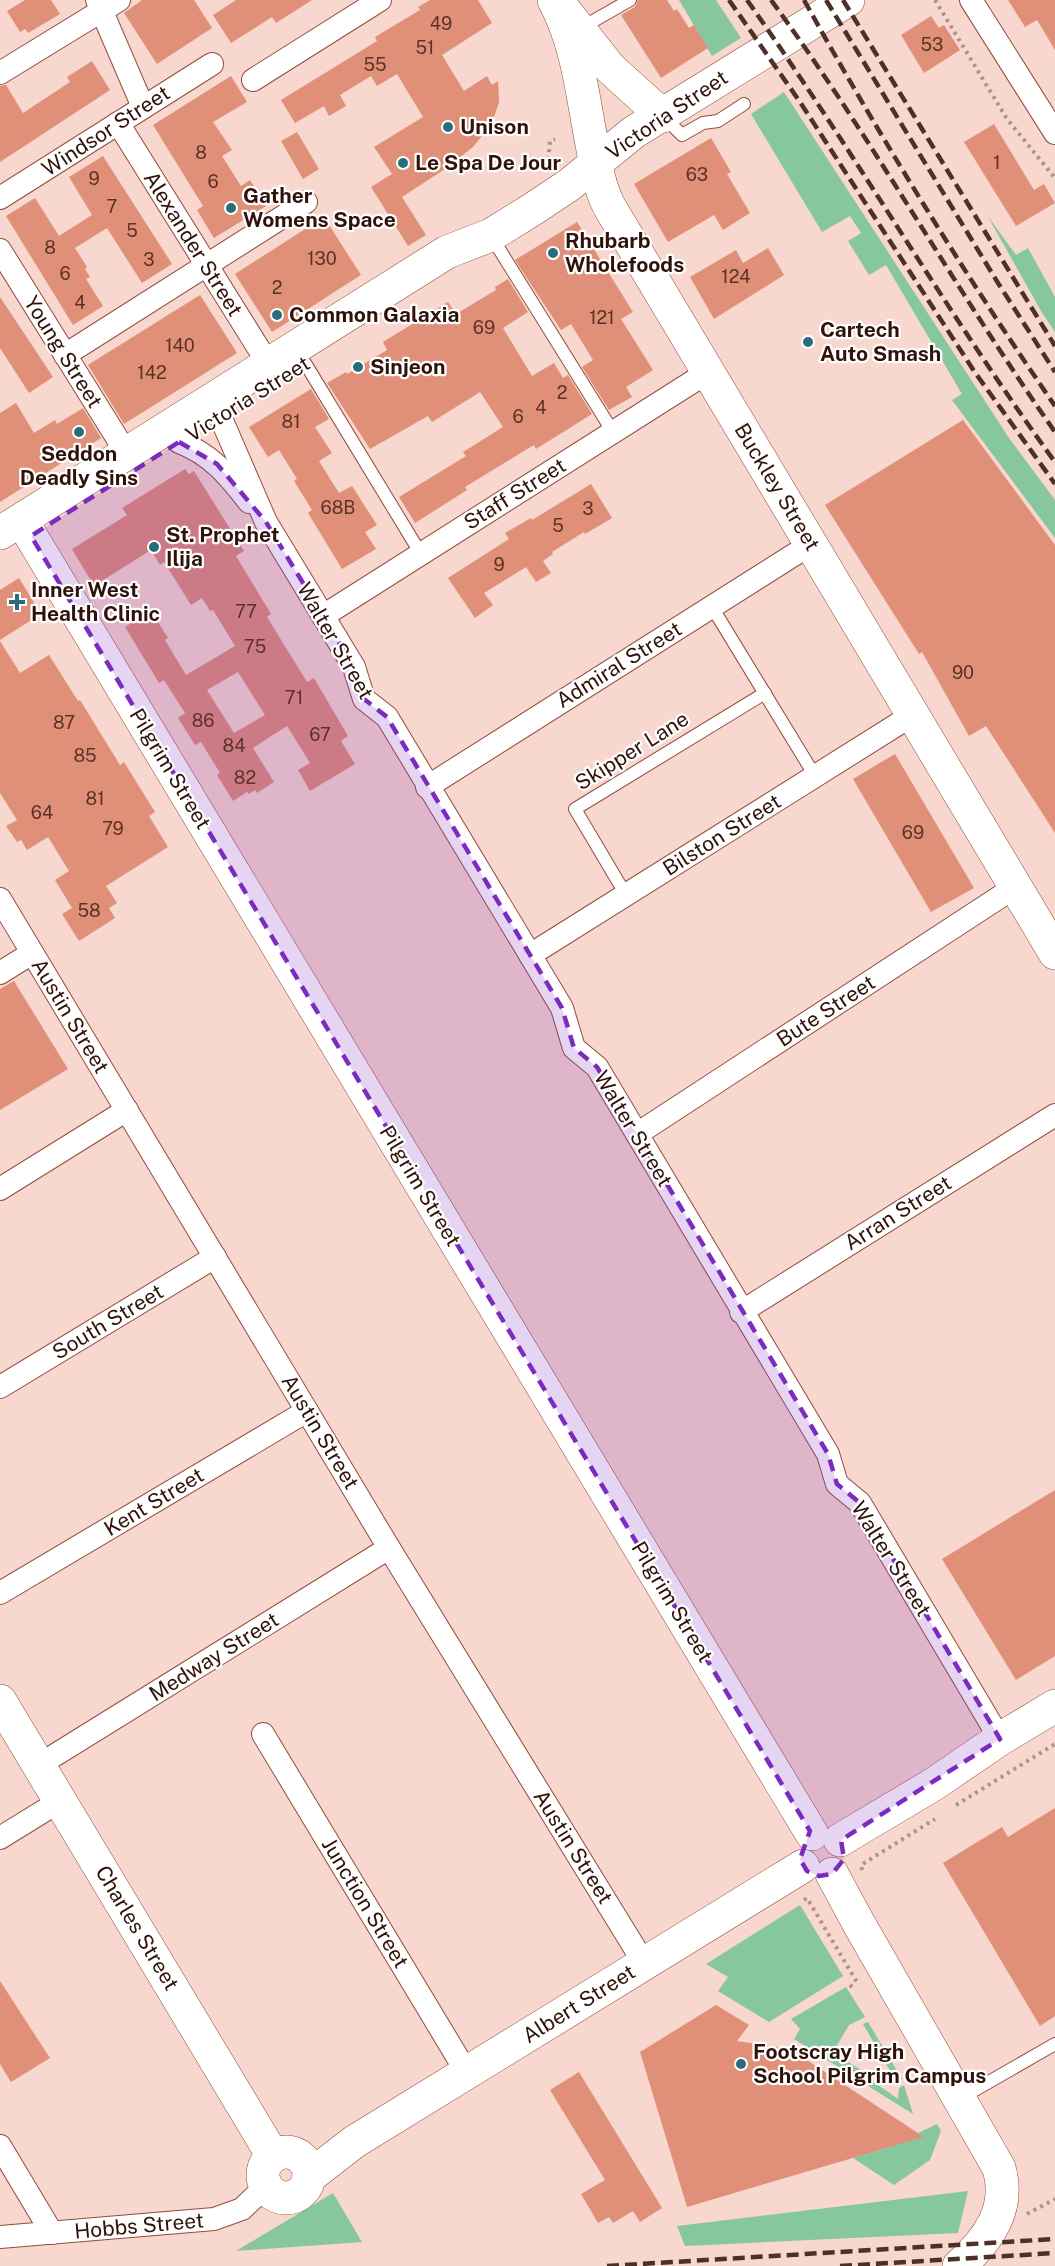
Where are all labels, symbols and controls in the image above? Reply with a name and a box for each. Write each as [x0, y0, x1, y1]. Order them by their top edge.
house number: 49 [430, 13, 452, 34]
house number: 53 [921, 34, 943, 55]
house number: 51 [416, 37, 434, 58]
house number: 55 [363, 54, 387, 75]
street label: Victoria Street [601, 65, 732, 165]
street label: Windsor Street [37, 80, 174, 181]
place label: Unison [460, 114, 529, 139]
marker: Unison [441, 120, 455, 134]
house number: 8 [195, 142, 207, 163]
place label: Le Spa De Jour [415, 150, 561, 175]
house number: 1 [993, 152, 1001, 173]
marker: Le Spa De Jour [396, 156, 410, 170]
house number: 63 [686, 164, 708, 185]
street label: Alexander Street [139, 167, 248, 321]
house number: 9 [88, 168, 100, 189]
house number: 6 [207, 171, 219, 192]
place label: Gather Womens Space [243, 183, 396, 232]
house number: 7 [107, 196, 117, 217]
marker: Gather Womens Space [224, 201, 238, 215]
house number: 5 [126, 220, 138, 241]
place label: Rhubarb Wholefoods [565, 228, 684, 277]
house number: 8 [44, 237, 56, 258]
marker: Rhubarb Wholefoods [546, 246, 560, 260]
house number: 130 [307, 248, 337, 269]
house number: 3 [143, 249, 155, 270]
house number: 6 [59, 263, 71, 284]
house number: 124 [721, 266, 751, 287]
house number: 2 [272, 277, 282, 298]
street label: Young Street [19, 291, 108, 412]
house number: 4 [74, 292, 86, 313]
place label: Common Galaxia [289, 302, 459, 327]
house number: 121 [589, 307, 615, 328]
marker: Common Galaxia [270, 308, 284, 322]
house number: 69 [473, 317, 495, 338]
place label: Cartech Auto Smash [820, 317, 941, 366]
house number: 140 [165, 335, 195, 356]
marker: Cartech Auto Smash [801, 335, 815, 349]
street label: Victoria Street [181, 350, 314, 447]
place label: Sinjeon [370, 354, 445, 379]
marker: Sinjeon [351, 360, 365, 374]
house number: 142 [137, 362, 167, 383]
house number: 2 [557, 382, 567, 403]
house number: 4 [535, 397, 547, 418]
house number: 6 [512, 406, 524, 427]
house number: 81 [282, 411, 300, 432]
street label: Buckley Street [729, 418, 825, 555]
marker: Seddon Deadly Sins [72, 425, 86, 439]
place label: Seddon Deadly Sins [20, 441, 138, 490]
street label: Staff Street [459, 452, 570, 535]
house number: 68B [321, 497, 355, 518]
house number: 3 [582, 498, 594, 519]
house number: 5 [552, 515, 564, 536]
place label: St. Prophet Ilija [166, 522, 279, 571]
marker: St. Prophet Ilija [147, 540, 161, 554]
house number: 9 [493, 554, 505, 575]
place label: Inner West Health Clinic [31, 577, 160, 626]
street label: Walter Street [292, 578, 379, 704]
marker: Inner West Health Clinic [8, 593, 26, 611]
house number: 77 [235, 601, 257, 622]
street label: Admiral Street [551, 616, 686, 713]
house number: 75 [244, 636, 266, 657]
house number: 90 [952, 662, 974, 683]
house number: 71 [285, 687, 303, 708]
street label: Pilgrim Street [125, 704, 216, 834]
street label: Skipper Lane [570, 706, 693, 795]
house number: 86 [192, 710, 214, 731]
house number: 87 [53, 712, 75, 733]
house number: 67 [309, 724, 331, 745]
house number: 84 [223, 735, 245, 756]
house number: 85 [73, 745, 97, 766]
house number: 82 [234, 767, 256, 788]
house number: 81 [86, 788, 104, 809]
street label: Bilston Street [658, 788, 785, 881]
house number: 64 [31, 802, 53, 823]
house number: 79 [102, 818, 124, 839]
house number: 69 [902, 822, 924, 843]
house number: 58 [77, 900, 101, 921]
street label: Austin Street [26, 954, 114, 1078]
street label: Bute Street [772, 969, 880, 1052]
street label: Walter Street [589, 1066, 678, 1191]
street label: Pilgrim Street [375, 1121, 466, 1251]
street label: Arran Street [840, 1170, 956, 1255]
street label: South Street [48, 1279, 168, 1364]
street label: Austin Street [276, 1370, 364, 1494]
street label: Kent Street [99, 1462, 208, 1541]
street label: Walter Street [846, 1497, 937, 1621]
street label: Pilgrim Street [627, 1537, 718, 1667]
street label: Medway Street [144, 1607, 283, 1706]
street label: Austin Street [529, 1785, 618, 1908]
street label: Junction Street [317, 1833, 414, 1972]
street label: Charles Street [90, 1861, 184, 1995]
street label: Albert Street [518, 1959, 640, 2048]
place label: Footscray High School Pilgrim Campus [753, 2039, 986, 2088]
marker: Footscray High School Pilgrim Campus [734, 2057, 748, 2071]
street label: Hobbs Street [73, 2207, 205, 2244]

